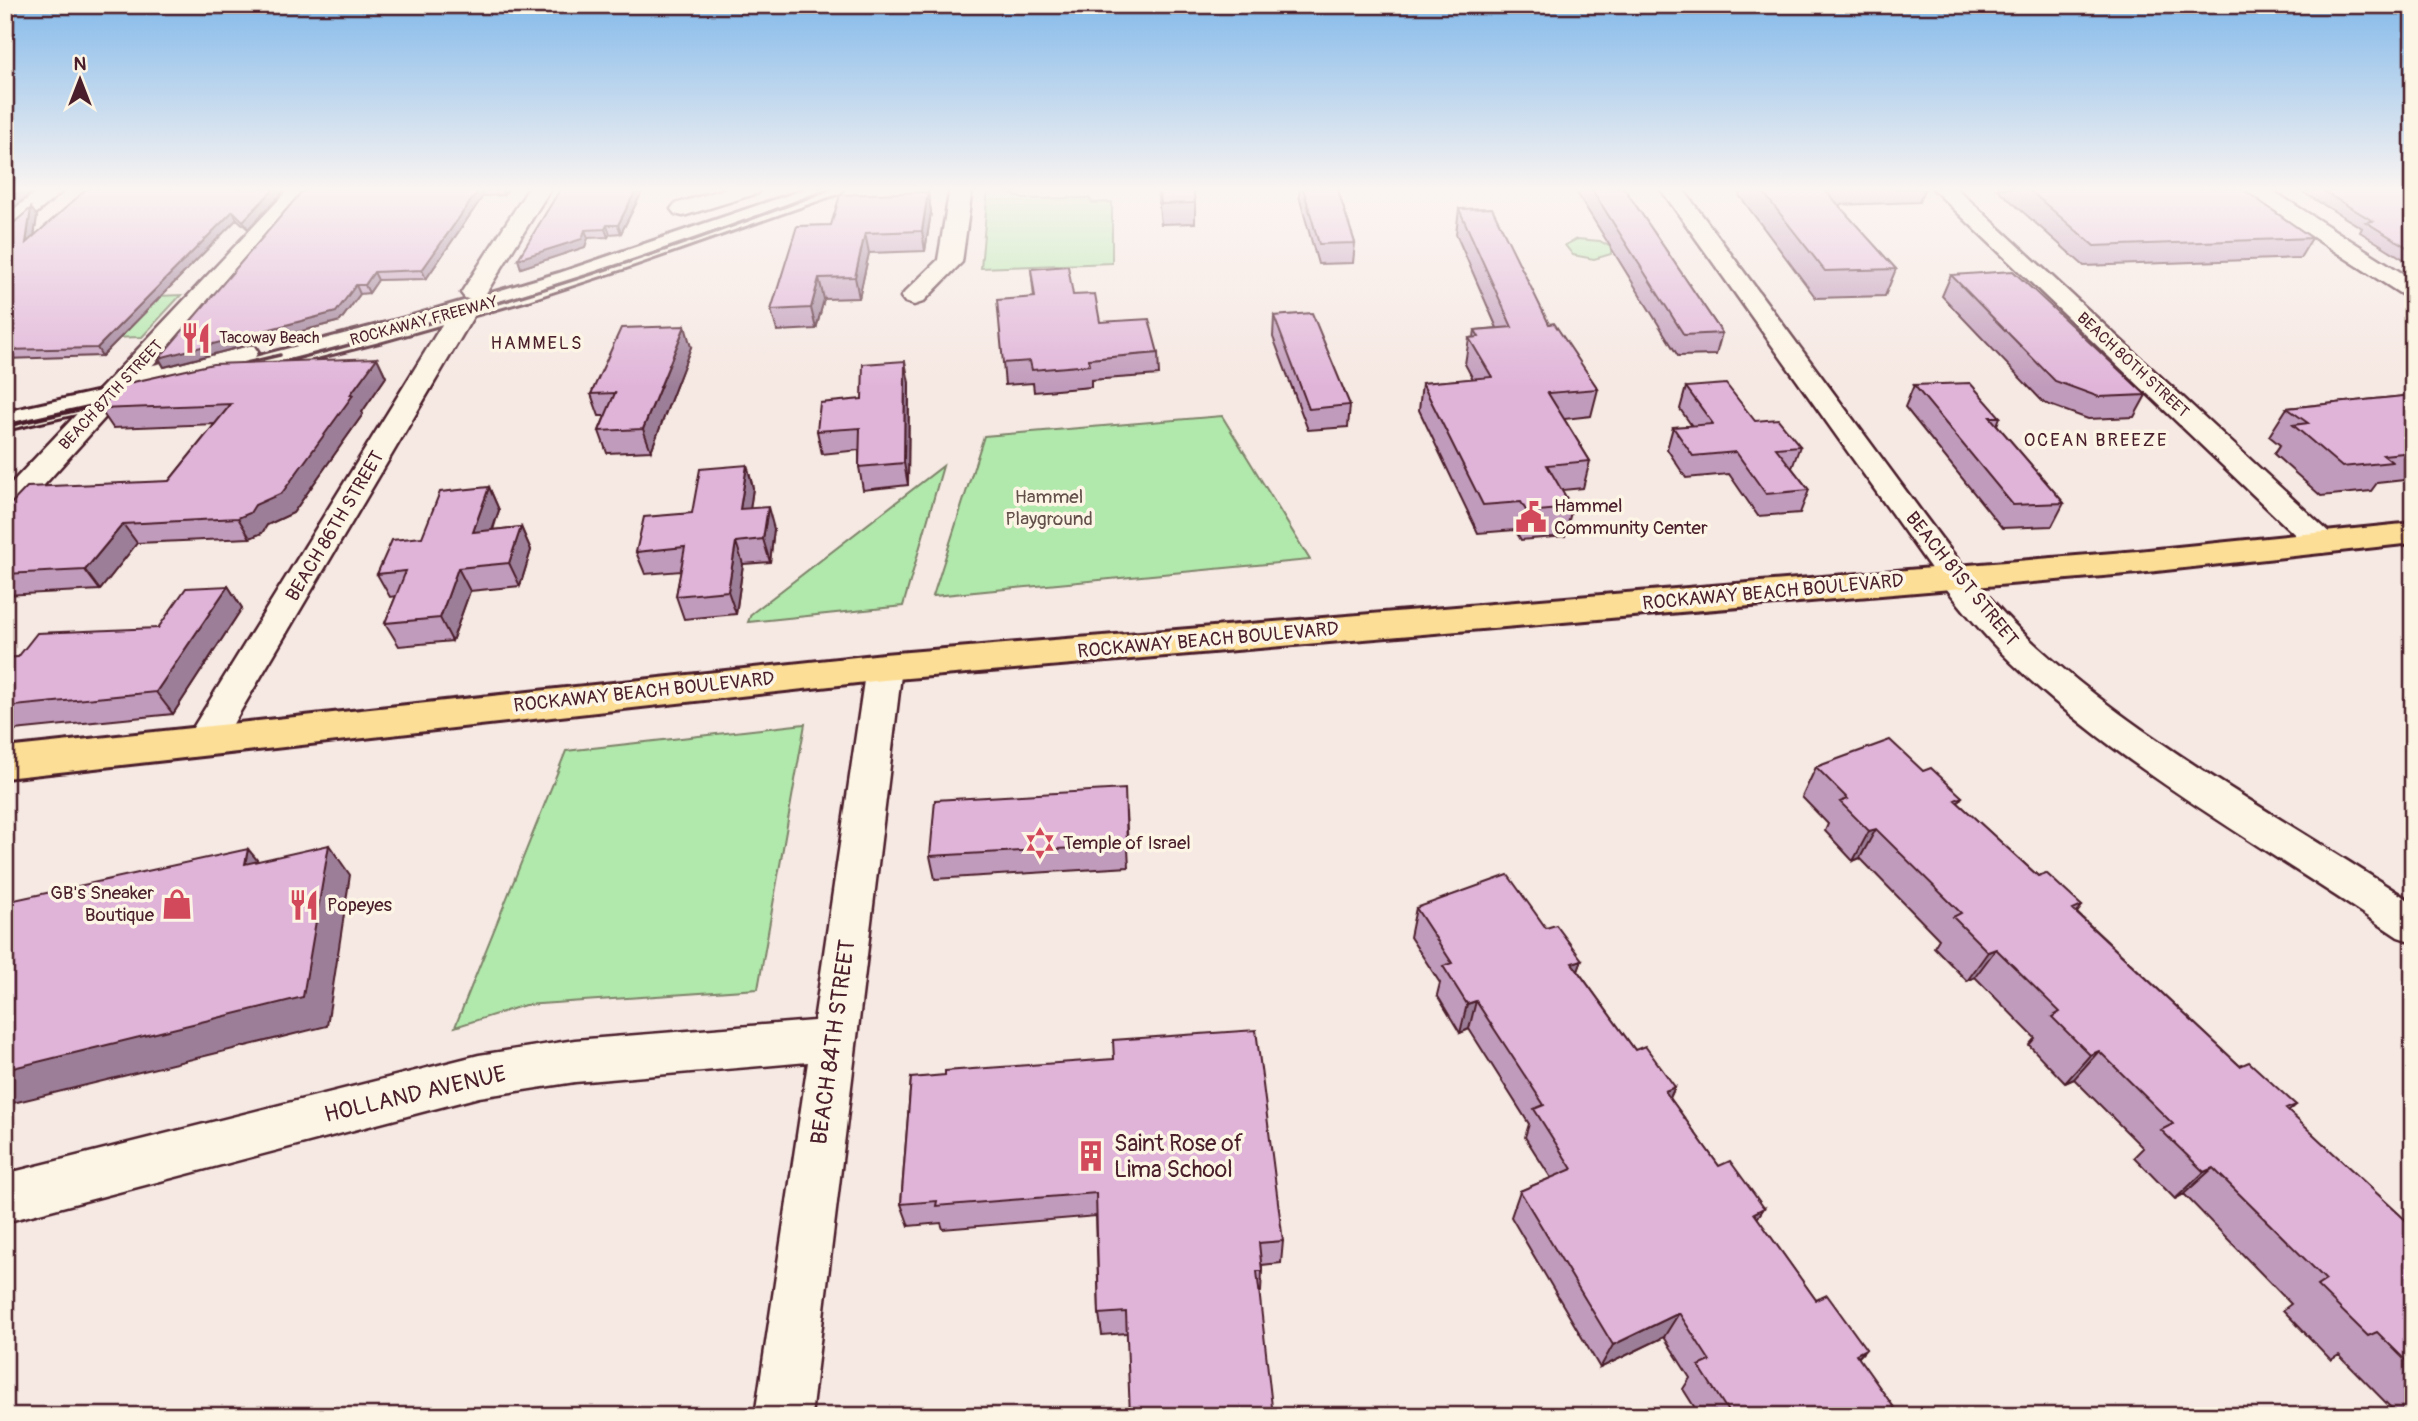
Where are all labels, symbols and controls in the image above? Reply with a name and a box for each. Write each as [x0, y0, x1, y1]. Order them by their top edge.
north arrow [46, 46, 116, 116]
text: N [74, 52, 87, 76]
street label: ROCKAWAY FREEWAY [348, 292, 500, 350]
street label: BEACH 80TH STREET [2073, 308, 2193, 422]
restaurant icon: Tacoway Beach [179, 321, 213, 355]
place label: Tacoway Beach [219, 328, 319, 348]
district label: HAMMELS [490, 332, 584, 355]
street label: BEACH 87TH STREET [55, 336, 167, 454]
district label: OCEAN BREEZE [2024, 429, 2168, 452]
street label: BEACH 86TH STREET [281, 446, 389, 606]
park label: Hammel Playground [1005, 485, 1093, 531]
place label: Hammel Community Center [1554, 494, 1708, 540]
public building icon: Hammel Community Center [1514, 500, 1548, 534]
street label: BEACH 81ST STREET [1900, 507, 2024, 651]
street label: ROCKAWAY BEACH BOULEVARD [1641, 569, 1905, 615]
street label: ROCKAWAY BEACH BOULEVARD [1076, 617, 1340, 663]
street label: ROCKAWAY BEACH BOULEVARD [512, 666, 776, 718]
synagogue icon: Temple of Israel [1023, 826, 1057, 860]
place label: Temple of Israel [1063, 831, 1191, 855]
place label: GB's Sneaker Boutique [50, 881, 155, 927]
shop icon: GB's Sneaker Boutique [160, 887, 194, 921]
restaurant icon: Popeyes [287, 888, 321, 922]
place label: Popeyes [327, 893, 393, 917]
street label: BEACH 84TH STREET [804, 937, 862, 1147]
street label: HOLLAND AVENUE [321, 1059, 509, 1129]
place label: Saint Rose of Lima School [1114, 1129, 1243, 1184]
building icon: Saint Rose of Lima School [1074, 1139, 1108, 1173]

